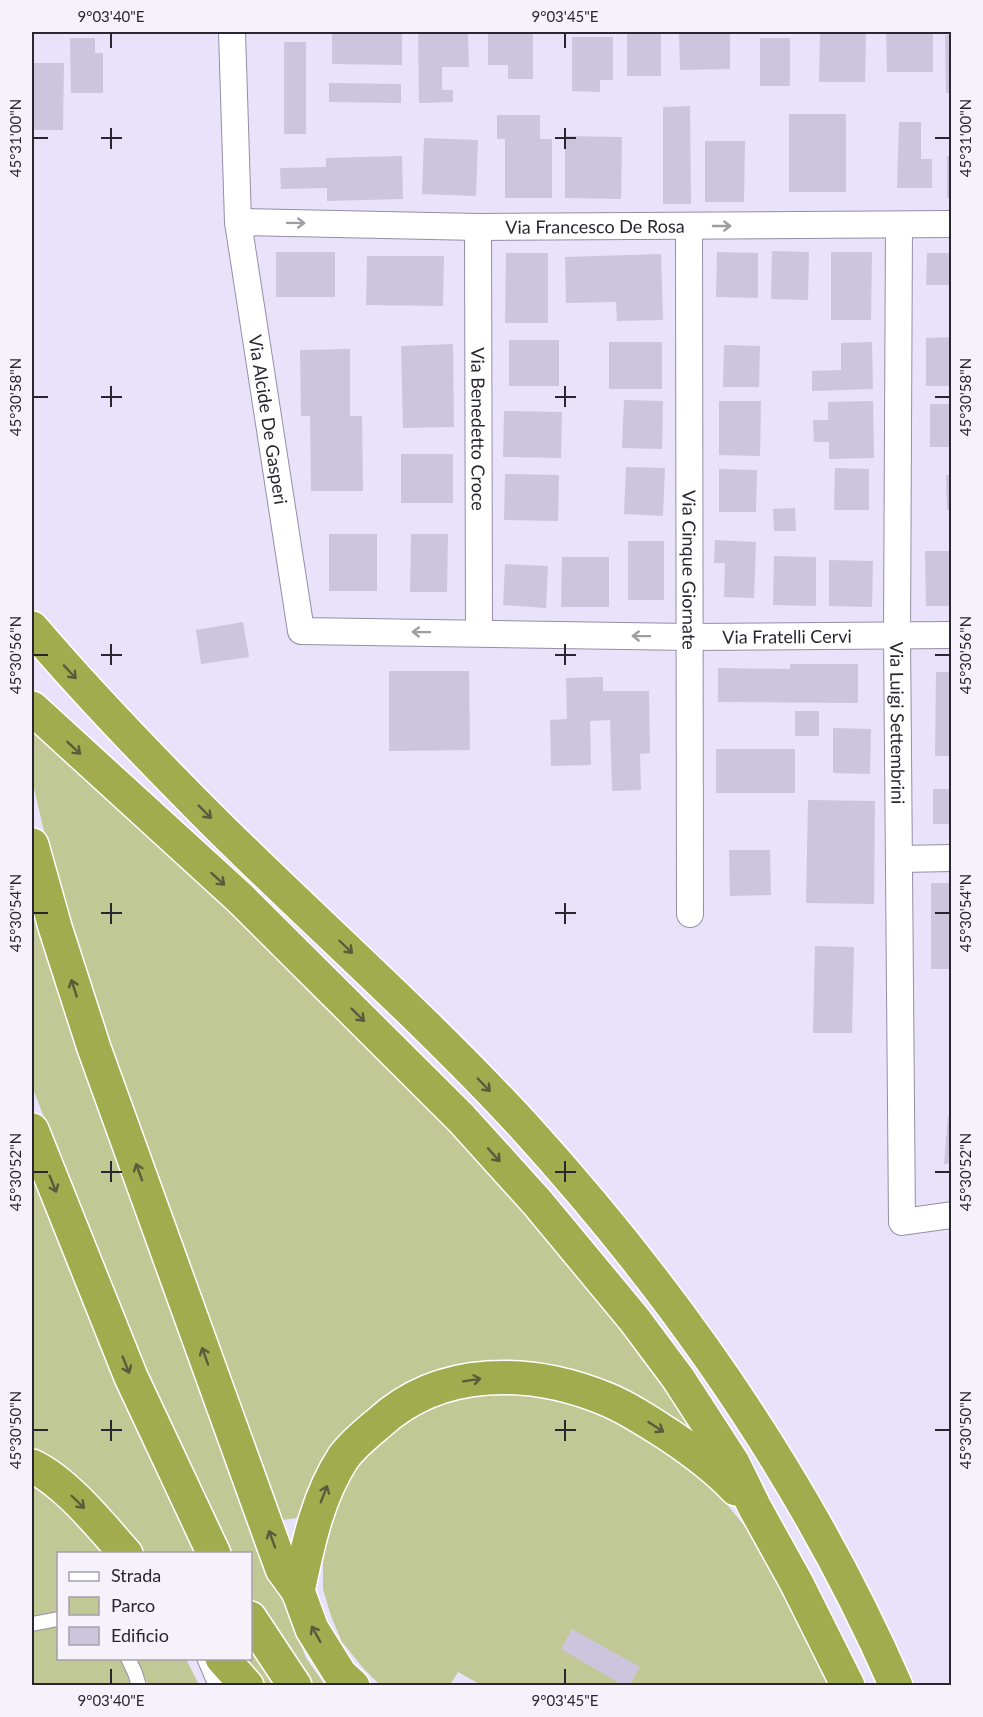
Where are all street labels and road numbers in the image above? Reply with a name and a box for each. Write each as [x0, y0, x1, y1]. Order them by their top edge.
street label: Via Francesco De Rosa [505, 215, 685, 238]
street label: Via Alcide De Gasperi [245, 333, 292, 506]
street label: Via Benedetto Croce [467, 347, 490, 511]
street label: Via Cinque Giornate [678, 490, 701, 650]
street label: Via Fratelli Cervi [722, 625, 852, 648]
street label: Via Luigi Settembrini [886, 642, 909, 804]

